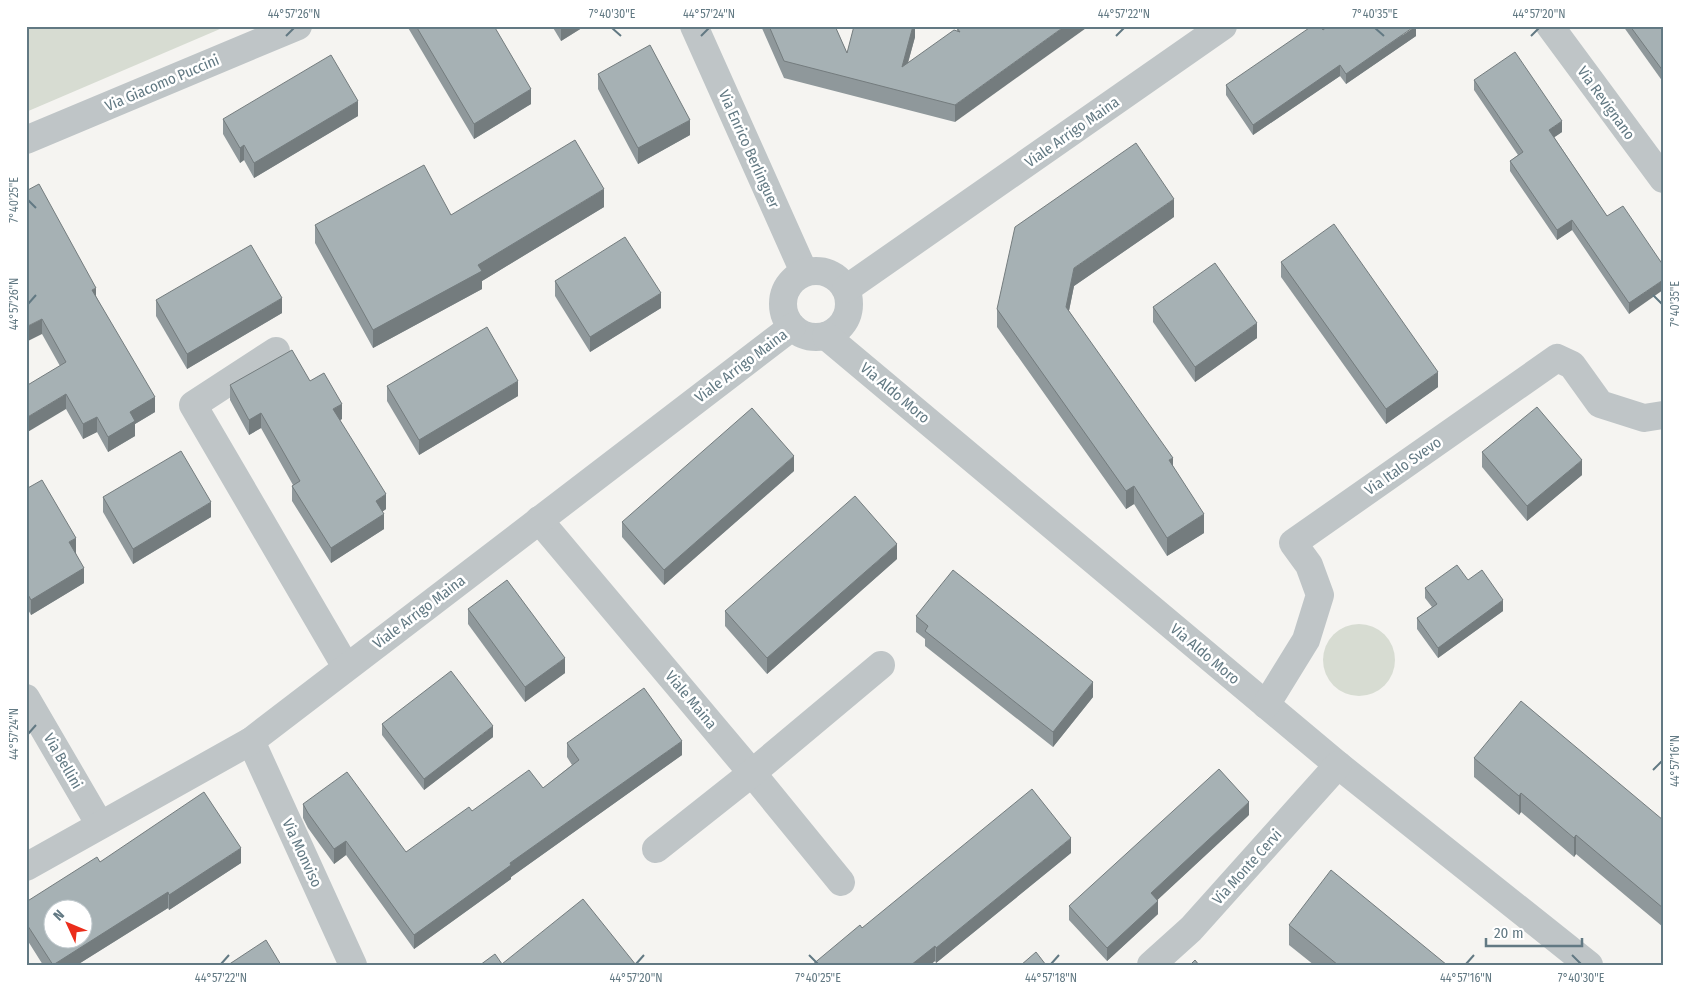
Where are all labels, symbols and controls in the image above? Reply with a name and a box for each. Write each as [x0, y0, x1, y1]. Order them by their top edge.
text: 44°57'26"N [268, 7, 320, 21]
text: 7°40'30"E [589, 7, 636, 21]
text: 44°57'24"N [683, 7, 735, 21]
text: 44°57'22"N [1098, 7, 1150, 21]
text: 7°40'35"E [1352, 7, 1398, 21]
text: 44°57'20"N [1512, 7, 1566, 21]
street label: Via Giacomo Puccini [102, 51, 222, 115]
street label: Via Revignano [1573, 63, 1639, 143]
street label: Via Enrico Berlinguer [715, 87, 783, 212]
street label: Viale Arrigo Maina [1021, 93, 1123, 171]
text: 7°40'25"E [7, 177, 21, 223]
text: 44°57'26"N [7, 278, 21, 330]
text: 7°40'35"E [1668, 281, 1682, 327]
street label: Viale Arrigo Maina [691, 325, 791, 407]
street label: Via Aldo Moro [857, 359, 933, 427]
street label: Via Italo Svevo [1361, 433, 1445, 499]
street label: Viale Arrigo Maina [369, 571, 469, 653]
street label: Via Aldo Moro [1167, 620, 1243, 688]
street label: Viale Maina [661, 667, 721, 733]
text: 44°57'24"N [7, 708, 21, 760]
street label: Via Bellini [40, 730, 86, 792]
text: 44°57'16"N [1668, 735, 1682, 787]
street label: Via Monviso [278, 816, 326, 890]
street label: Via Monte Cervi [1209, 826, 1285, 908]
north arrow [42, 898, 92, 948]
text: N [50, 906, 68, 924]
scale bar [1486, 916, 1583, 948]
text: 20 m [1494, 924, 1524, 942]
text: 44°57'22"N [195, 971, 247, 985]
text: 44°57'20"N [609, 971, 663, 985]
text: 7°40'25"E [795, 971, 841, 985]
text: 44°57'18"N [1025, 971, 1077, 985]
text: 44°57'16"N [1440, 971, 1492, 985]
text: 7°40'30"E [1558, 971, 1605, 985]

